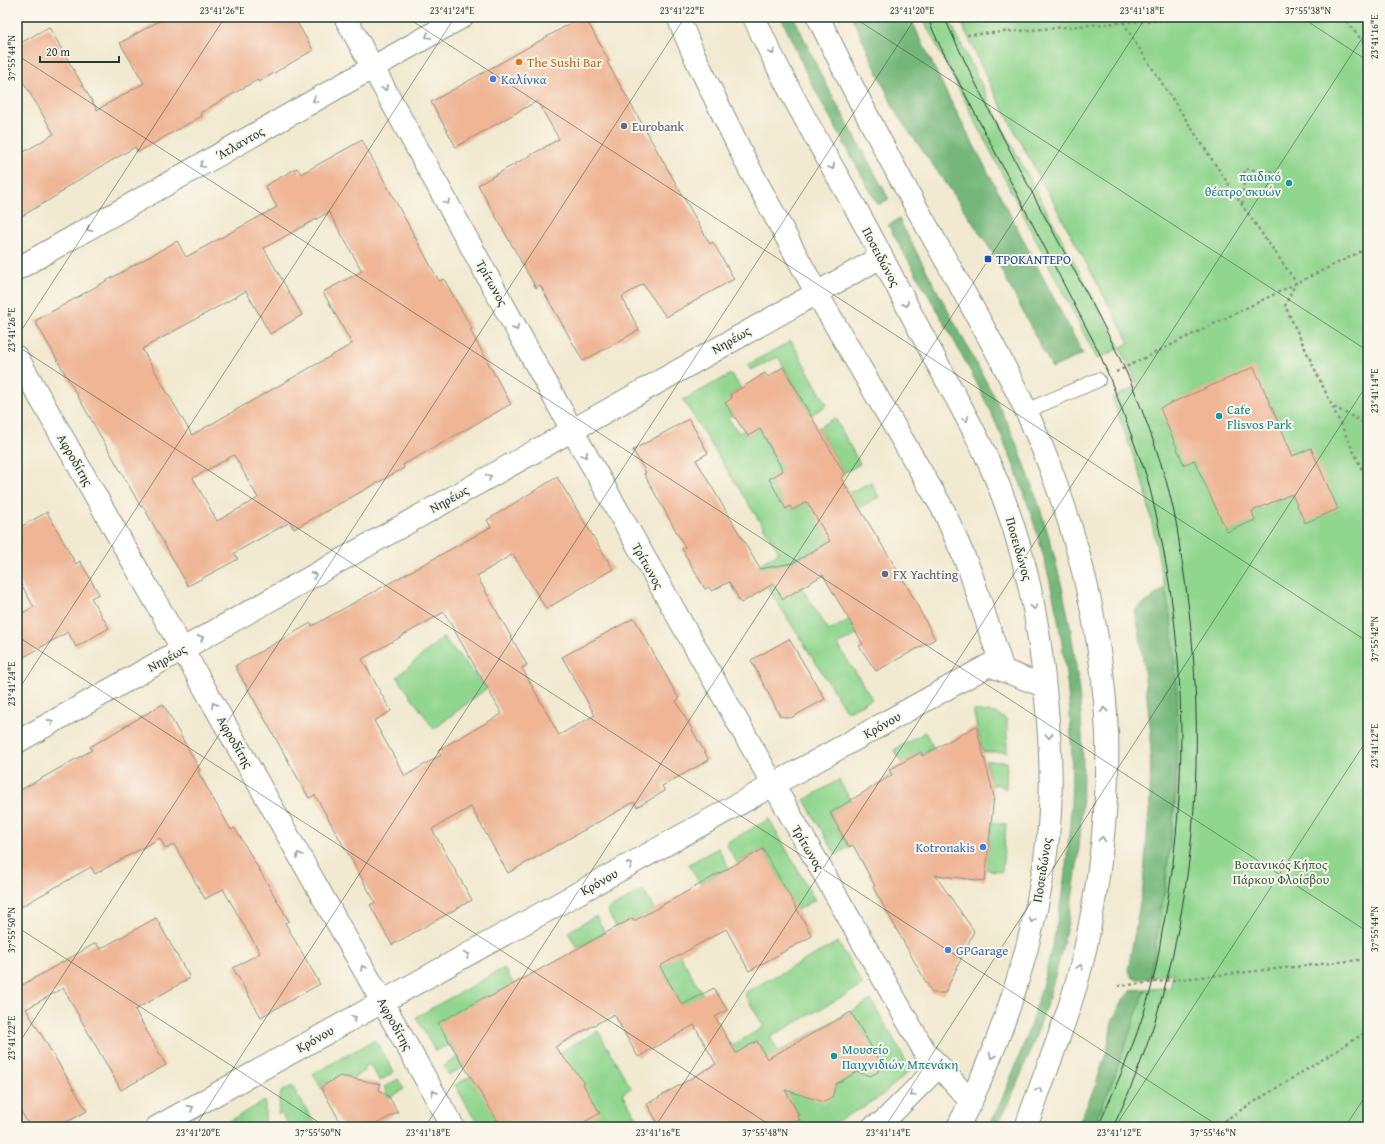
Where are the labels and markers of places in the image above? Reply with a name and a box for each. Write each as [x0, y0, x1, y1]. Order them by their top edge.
place label: The Sushi Bar [527, 53, 602, 72]
marker: The Sushi Bar [514, 57, 524, 67]
place label: Καλίνκα [501, 70, 547, 89]
marker: Καλίνκα [488, 74, 498, 84]
place label: Eurobank [632, 117, 685, 136]
marker: Eurobank [619, 121, 629, 131]
place label: παιδικό θέατρο σκυών [1205, 167, 1281, 201]
marker: παιδικό θέατρο σκυών [1284, 178, 1294, 188]
place label: ΤΡΟΚΑΝΤΕΡΟ [996, 250, 1071, 269]
marker: ΤΡΟΚΑΝΤΕΡΟ [983, 254, 993, 264]
place label: Cafe Flisvos Park [1227, 400, 1292, 434]
marker: Cafe Flisvos Park [1214, 411, 1224, 421]
place label: FX Yachting [893, 565, 959, 584]
marker: FX Yachting [880, 569, 890, 579]
place label: Kotronakis [915, 838, 975, 857]
marker: Kotronakis [978, 842, 988, 852]
place label: GPGarage [956, 941, 1008, 960]
marker: GPGarage [943, 945, 953, 955]
place label: Μουσείο Παιχνιδιών Μπενάκη [842, 1040, 958, 1074]
marker: Μουσείο Παιχνιδιών Μπενάκη [829, 1051, 839, 1061]

